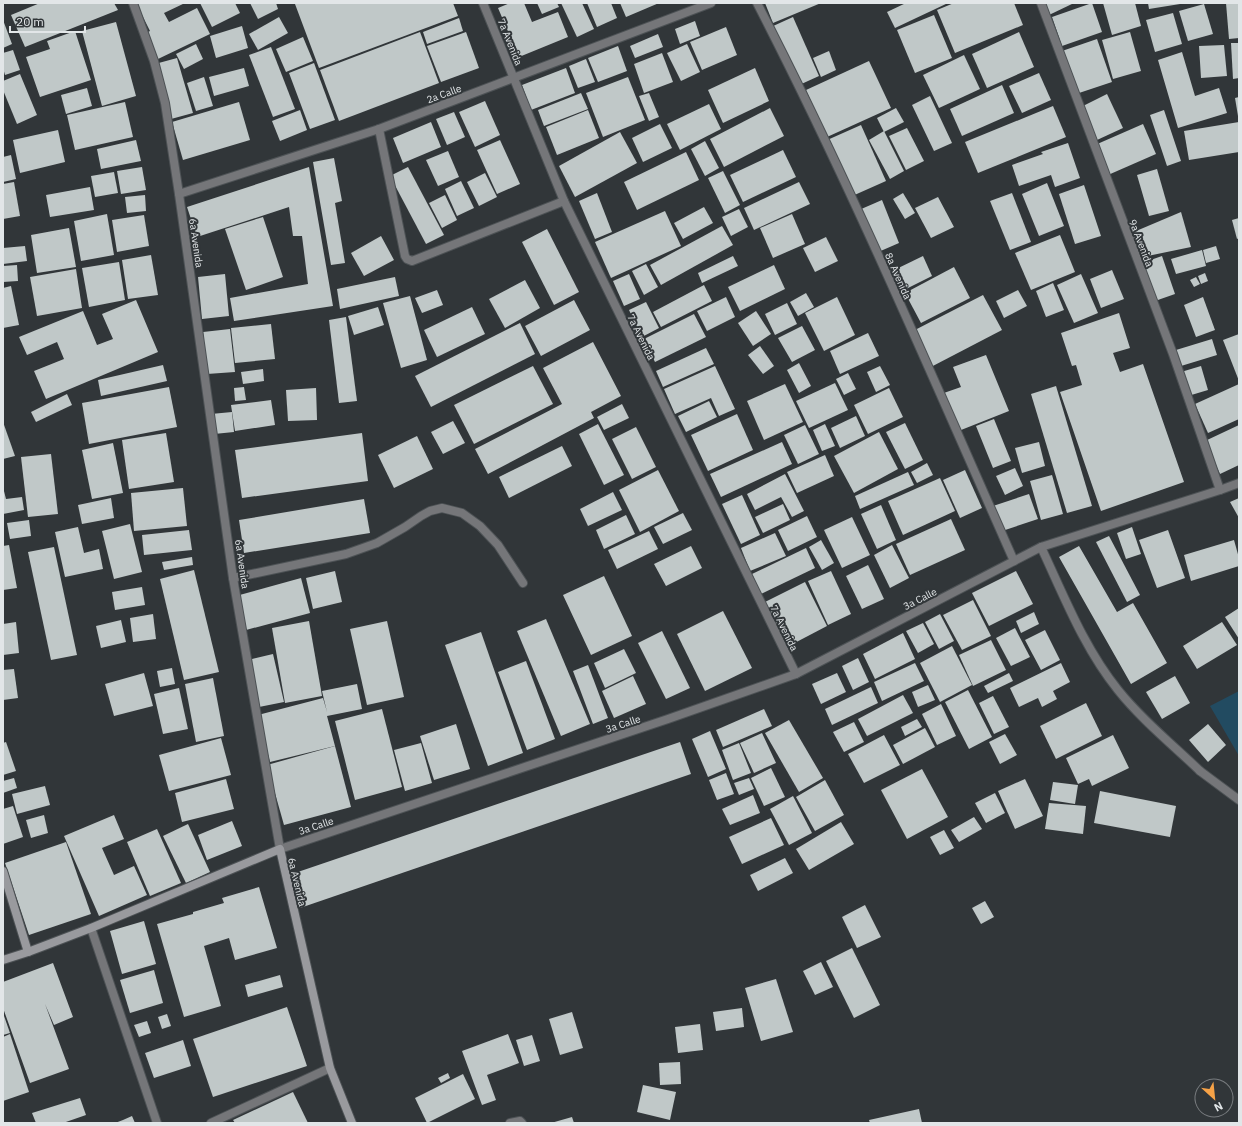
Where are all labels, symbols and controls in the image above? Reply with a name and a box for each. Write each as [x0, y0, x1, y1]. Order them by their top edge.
scale bar [10, 8, 85, 34]
text: 20 m [16, 14, 44, 29]
street label: 7a Avenida [495, 17, 526, 68]
street label: 2a Calle [425, 82, 464, 106]
street label: 6a Avenida [186, 218, 206, 269]
street label: 9a Avenida [1126, 218, 1156, 269]
street label: 8a Avenida [882, 251, 914, 302]
street label: 7a Avenida [624, 312, 658, 363]
street label: 6a Avenida [232, 539, 252, 590]
street label: 3a Calle [901, 585, 939, 613]
street label: 7a Avenida [767, 603, 801, 654]
street label: 3a Calle [604, 712, 643, 736]
street label: 3a Calle [297, 814, 336, 838]
street label: 6a Avenida [285, 856, 309, 908]
north arrow [1194, 1078, 1234, 1118]
text: N [1212, 1099, 1225, 1115]

